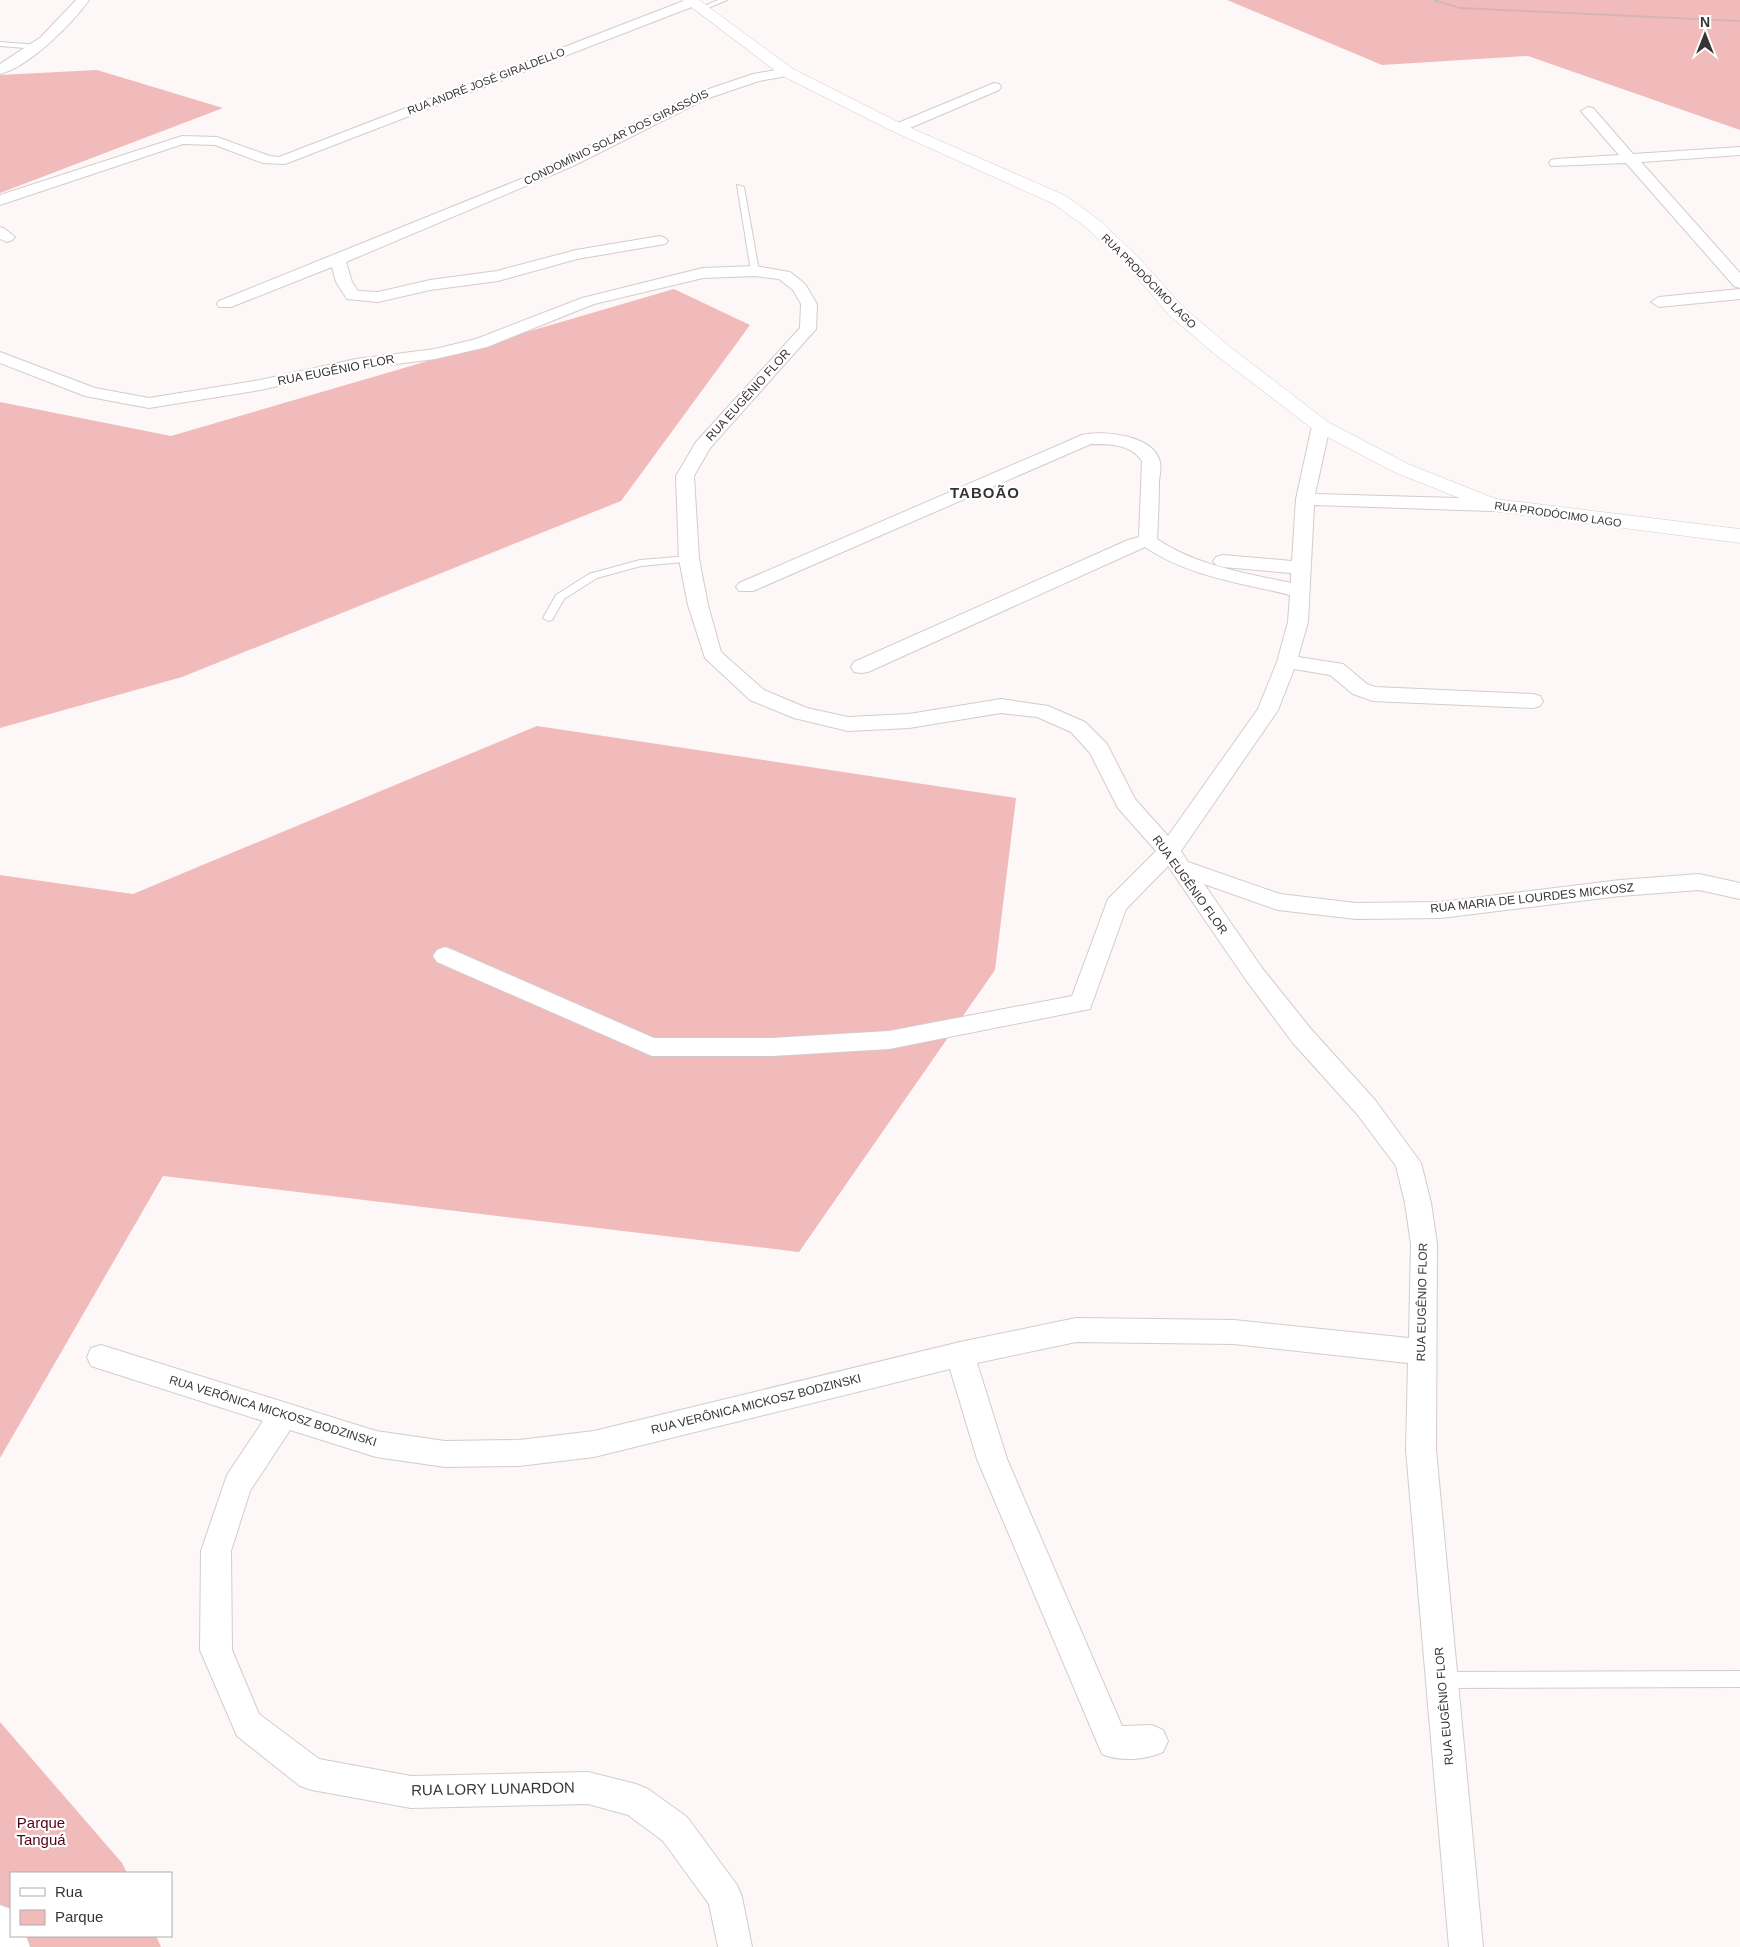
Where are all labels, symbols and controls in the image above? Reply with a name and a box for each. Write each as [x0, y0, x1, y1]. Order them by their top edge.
north arrow [1680, 10, 1730, 60]
text: N [1700, 14, 1710, 30]
street label: RUA ANDRÉ JOSÉ GIRALDELLO [406, 45, 567, 117]
street label: CONDOMÍNIO SOLAR DOS GIRASSÓIS [522, 87, 710, 187]
street label: RUA PRODÓCIMO LAGO [1099, 231, 1199, 331]
street label: RUA EUGÊNIO FLOR [702, 345, 793, 444]
street label: RUA EUGÊNIO FLOR [276, 351, 396, 388]
district label: TABOÃO [950, 484, 1020, 501]
street label: RUA PRODÓCIMO LAGO [1494, 499, 1623, 529]
street label: RUA EUGÊNIO FLOR [1149, 832, 1232, 937]
street label: RUA MARIA DE LOURDES MICKOSZ [1429, 880, 1635, 916]
street label: RUA EUGÊNIO FLOR [1413, 1242, 1430, 1361]
street label: RUA VERÔNICA MICKOSZ BODZINSKI [649, 1370, 863, 1437]
street label: RUA VERÔNICA MICKOSZ BODZINSKI [168, 1372, 379, 1449]
street label: RUA EUGÊNIO FLOR [1431, 1646, 1456, 1766]
street label: RUA LORY LUNARDON [411, 1779, 575, 1798]
park label: Parque Tanguá [16, 1814, 66, 1848]
legend [10, 1872, 172, 1937]
text: Rua [55, 1883, 83, 1900]
text: Parque [55, 1908, 103, 1925]

